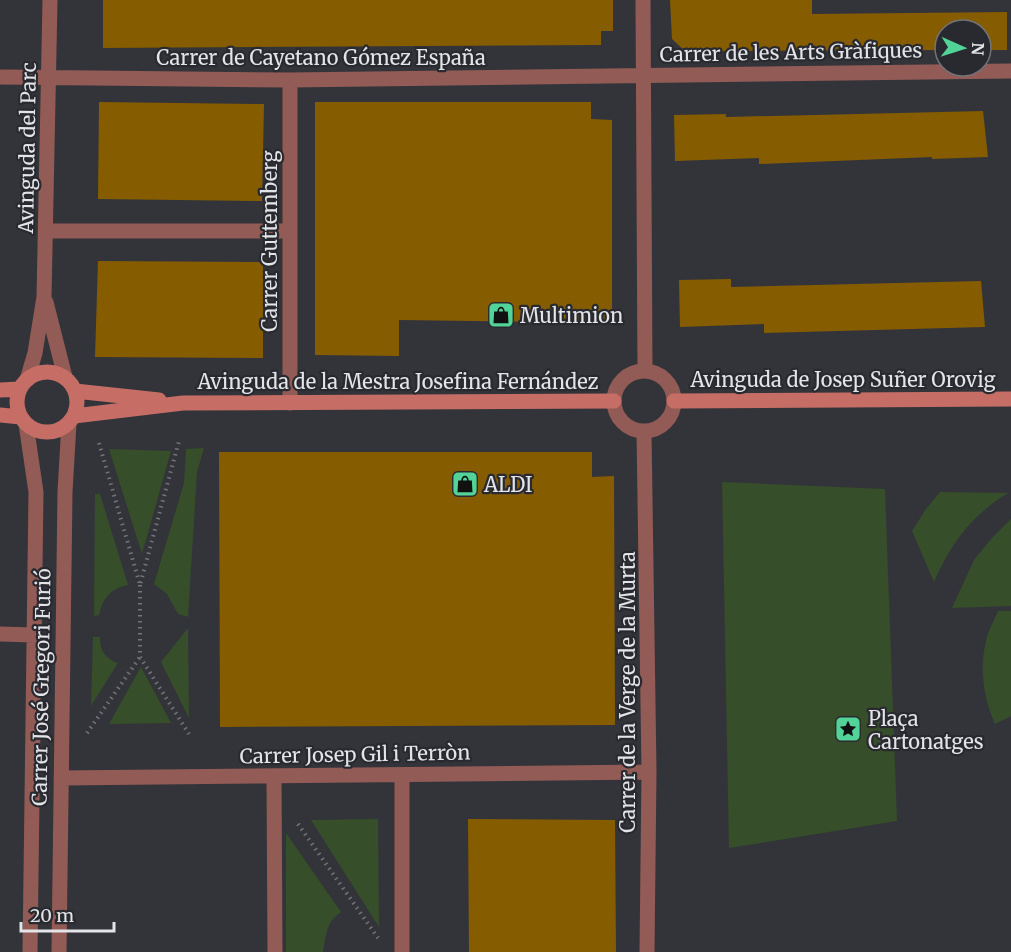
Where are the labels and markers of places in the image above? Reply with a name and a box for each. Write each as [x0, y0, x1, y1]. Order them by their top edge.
shop icon: Multimion [486, 300, 516, 330]
place label: Multimion [520, 303, 623, 328]
shop icon: ALDI [450, 469, 480, 499]
place label: ALDI [483, 472, 532, 497]
place label: Plaça Cartonatges [868, 706, 984, 754]
place icon: Plaça Cartonatges [833, 714, 863, 744]

